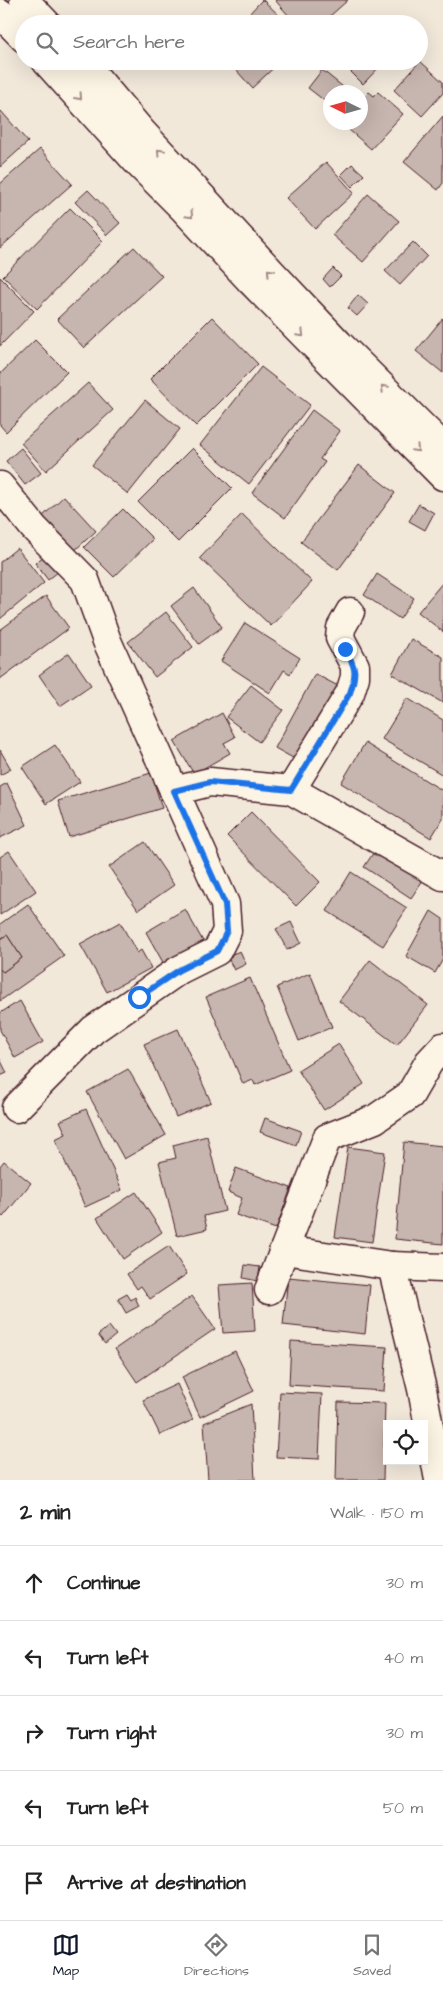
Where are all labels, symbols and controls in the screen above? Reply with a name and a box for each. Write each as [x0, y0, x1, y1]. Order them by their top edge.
search box [15, 15, 428, 70]
icon: search [33, 29, 61, 57]
text: Search here [73, 29, 185, 56]
north arrow [323, 85, 368, 130]
one-way arrow [73, 91, 82, 100]
one-way arrow [157, 148, 166, 157]
one-way arrow [184, 210, 193, 219]
one-way arrow [267, 268, 276, 277]
one-way arrow [296, 328, 305, 337]
one-way arrow [380, 385, 389, 394]
one-way arrow [410, 443, 419, 452]
route end [334, 638, 357, 661]
route start [128, 986, 151, 1009]
map controls [383, 1420, 428, 1465]
button: locate [383, 1420, 428, 1465]
text: 2 min [20, 1498, 70, 1527]
text: Walk · 150 m [330, 1502, 423, 1524]
icon: ahead [20, 1569, 48, 1597]
text: Continue [67, 1570, 141, 1597]
text: 30 m [386, 1572, 423, 1594]
icon: left [20, 1644, 48, 1672]
text: Turn left [67, 1645, 148, 1672]
text: 40 m [383, 1647, 423, 1669]
icon: right [20, 1719, 48, 1747]
text: Turn right [67, 1720, 156, 1747]
text: 30 m [386, 1722, 423, 1744]
icon: left [20, 1794, 48, 1822]
text: Turn left [67, 1795, 148, 1822]
text: 50 m [383, 1797, 423, 1819]
icon: arrive [20, 1869, 48, 1897]
text: Arrive at destination [67, 1870, 246, 1897]
tab: Map [52, 1931, 80, 1981]
tab: Directions [184, 1931, 249, 1981]
tab: Saved [353, 1931, 391, 1981]

